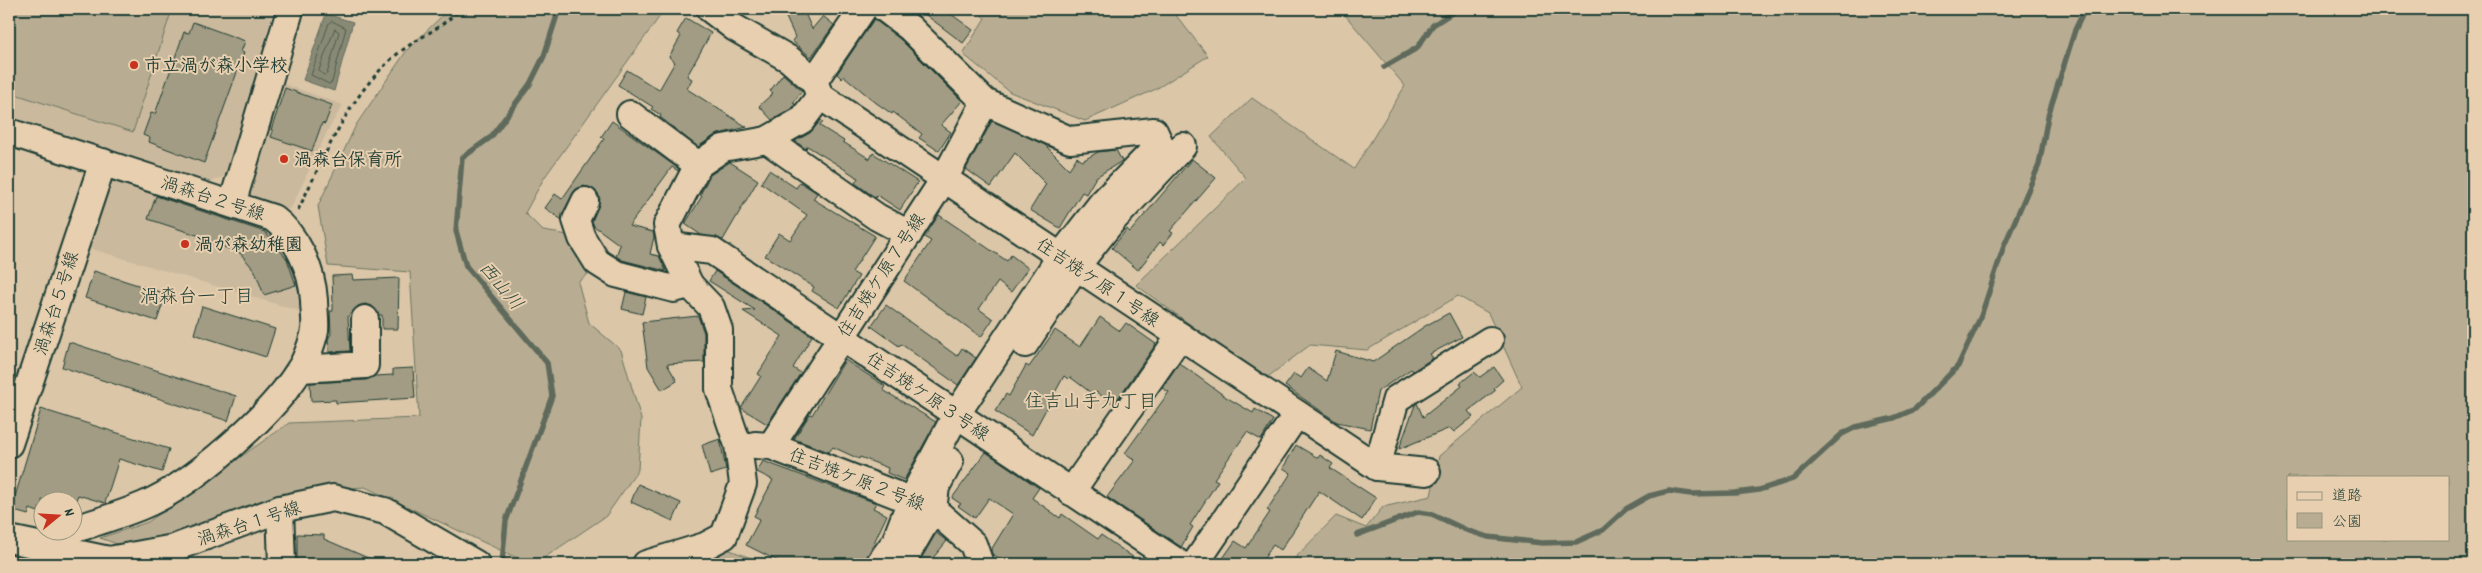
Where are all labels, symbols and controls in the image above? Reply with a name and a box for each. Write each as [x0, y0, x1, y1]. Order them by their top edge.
place label: 市立渦が森小学校 [144, 55, 288, 80]
marker: 市立渦が森小学校 [128, 59, 140, 71]
place label: 渦森台保育所 [294, 149, 402, 174]
marker: 渦森台保育所 [278, 153, 290, 165]
street label: 渦森台２号線 [157, 172, 267, 229]
street label: 住吉焼ケ原７号線 [833, 209, 933, 344]
street label: 住吉焼ケ原１号線 [1030, 233, 1163, 335]
place label: 渦が森幼稚園 [195, 234, 303, 259]
marker: 渦が森幼稚園 [179, 238, 191, 250]
street label: 渦森台５号線 [30, 249, 87, 359]
water label: 西山川 [471, 257, 528, 318]
district label: 渦森台一丁目 [140, 285, 254, 312]
street label: 住吉焼ケ原３号線 [860, 347, 993, 449]
district label: 住吉山手九丁目 [1024, 390, 1158, 417]
street label: 住吉焼ケ原２号線 [784, 444, 928, 519]
legend [2287, 476, 2450, 540]
text: 道路 [2332, 486, 2362, 508]
north arrow [32, 490, 82, 540]
street label: 渦森台１号線 [195, 497, 305, 554]
text: N [58, 506, 79, 519]
text: 公園 [2332, 512, 2362, 534]

